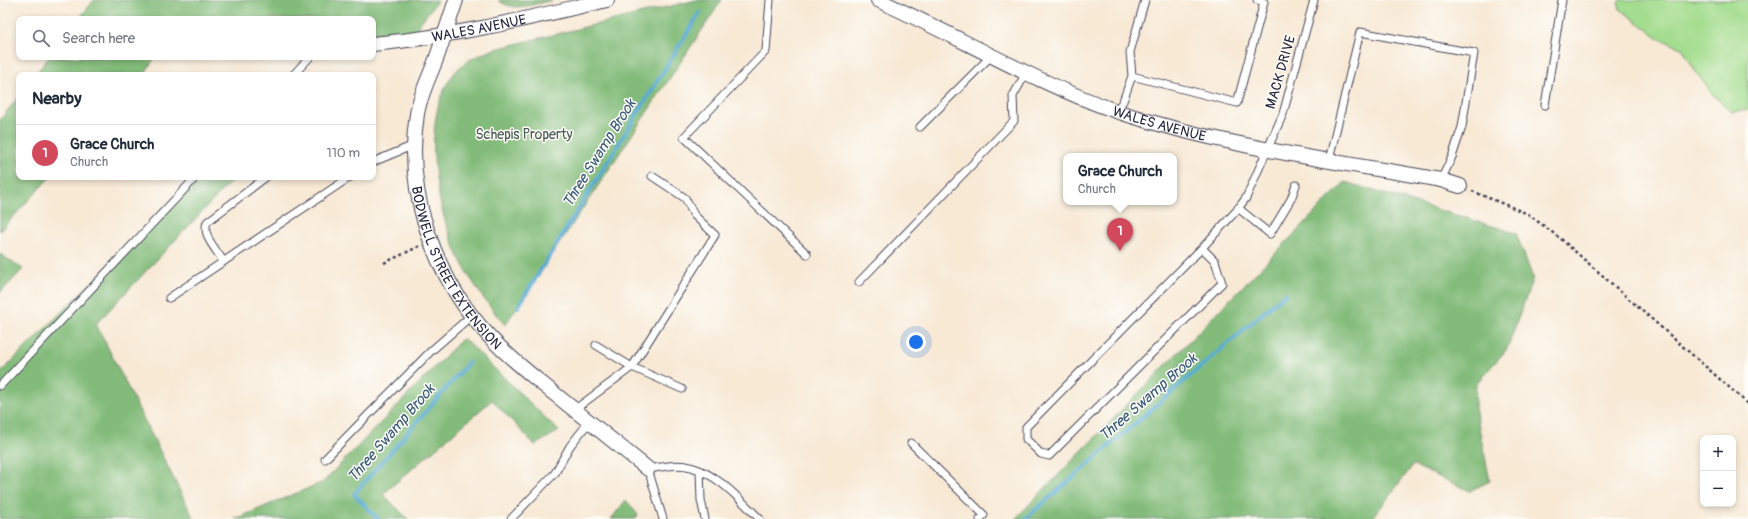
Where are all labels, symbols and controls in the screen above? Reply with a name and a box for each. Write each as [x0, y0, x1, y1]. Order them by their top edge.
street label: WALES AVENUE [430, 11, 528, 46]
search box [16, 16, 376, 60]
icon: search [30, 27, 52, 49]
text: Search here [62, 29, 135, 48]
street label: MACK DRIVE [1262, 33, 1299, 111]
text: Nearby [32, 88, 81, 109]
water label: Three Swamp Brook [559, 94, 641, 211]
street label: WALES AVENUE [1111, 103, 1208, 145]
park label: Schepis Property [475, 126, 573, 143]
text: Grace Church [70, 135, 154, 154]
text: 1 [42, 145, 48, 161]
text: 110 m [327, 145, 360, 161]
popup [1063, 153, 1177, 205]
text: Church [70, 154, 108, 170]
text: Grace Church [1078, 162, 1162, 181]
text: Church [1078, 181, 1116, 197]
street label: BODWELL STREET EXTENSION [408, 185, 505, 353]
pin: 1 [1107, 218, 1133, 251]
your location [906, 332, 926, 352]
water label: Three Swamp Brook [1095, 348, 1203, 445]
water label: Three Swamp Brook [344, 379, 440, 486]
map controls [1700, 435, 1736, 507]
button: + [1700, 435, 1736, 471]
button: − [1700, 471, 1736, 507]

